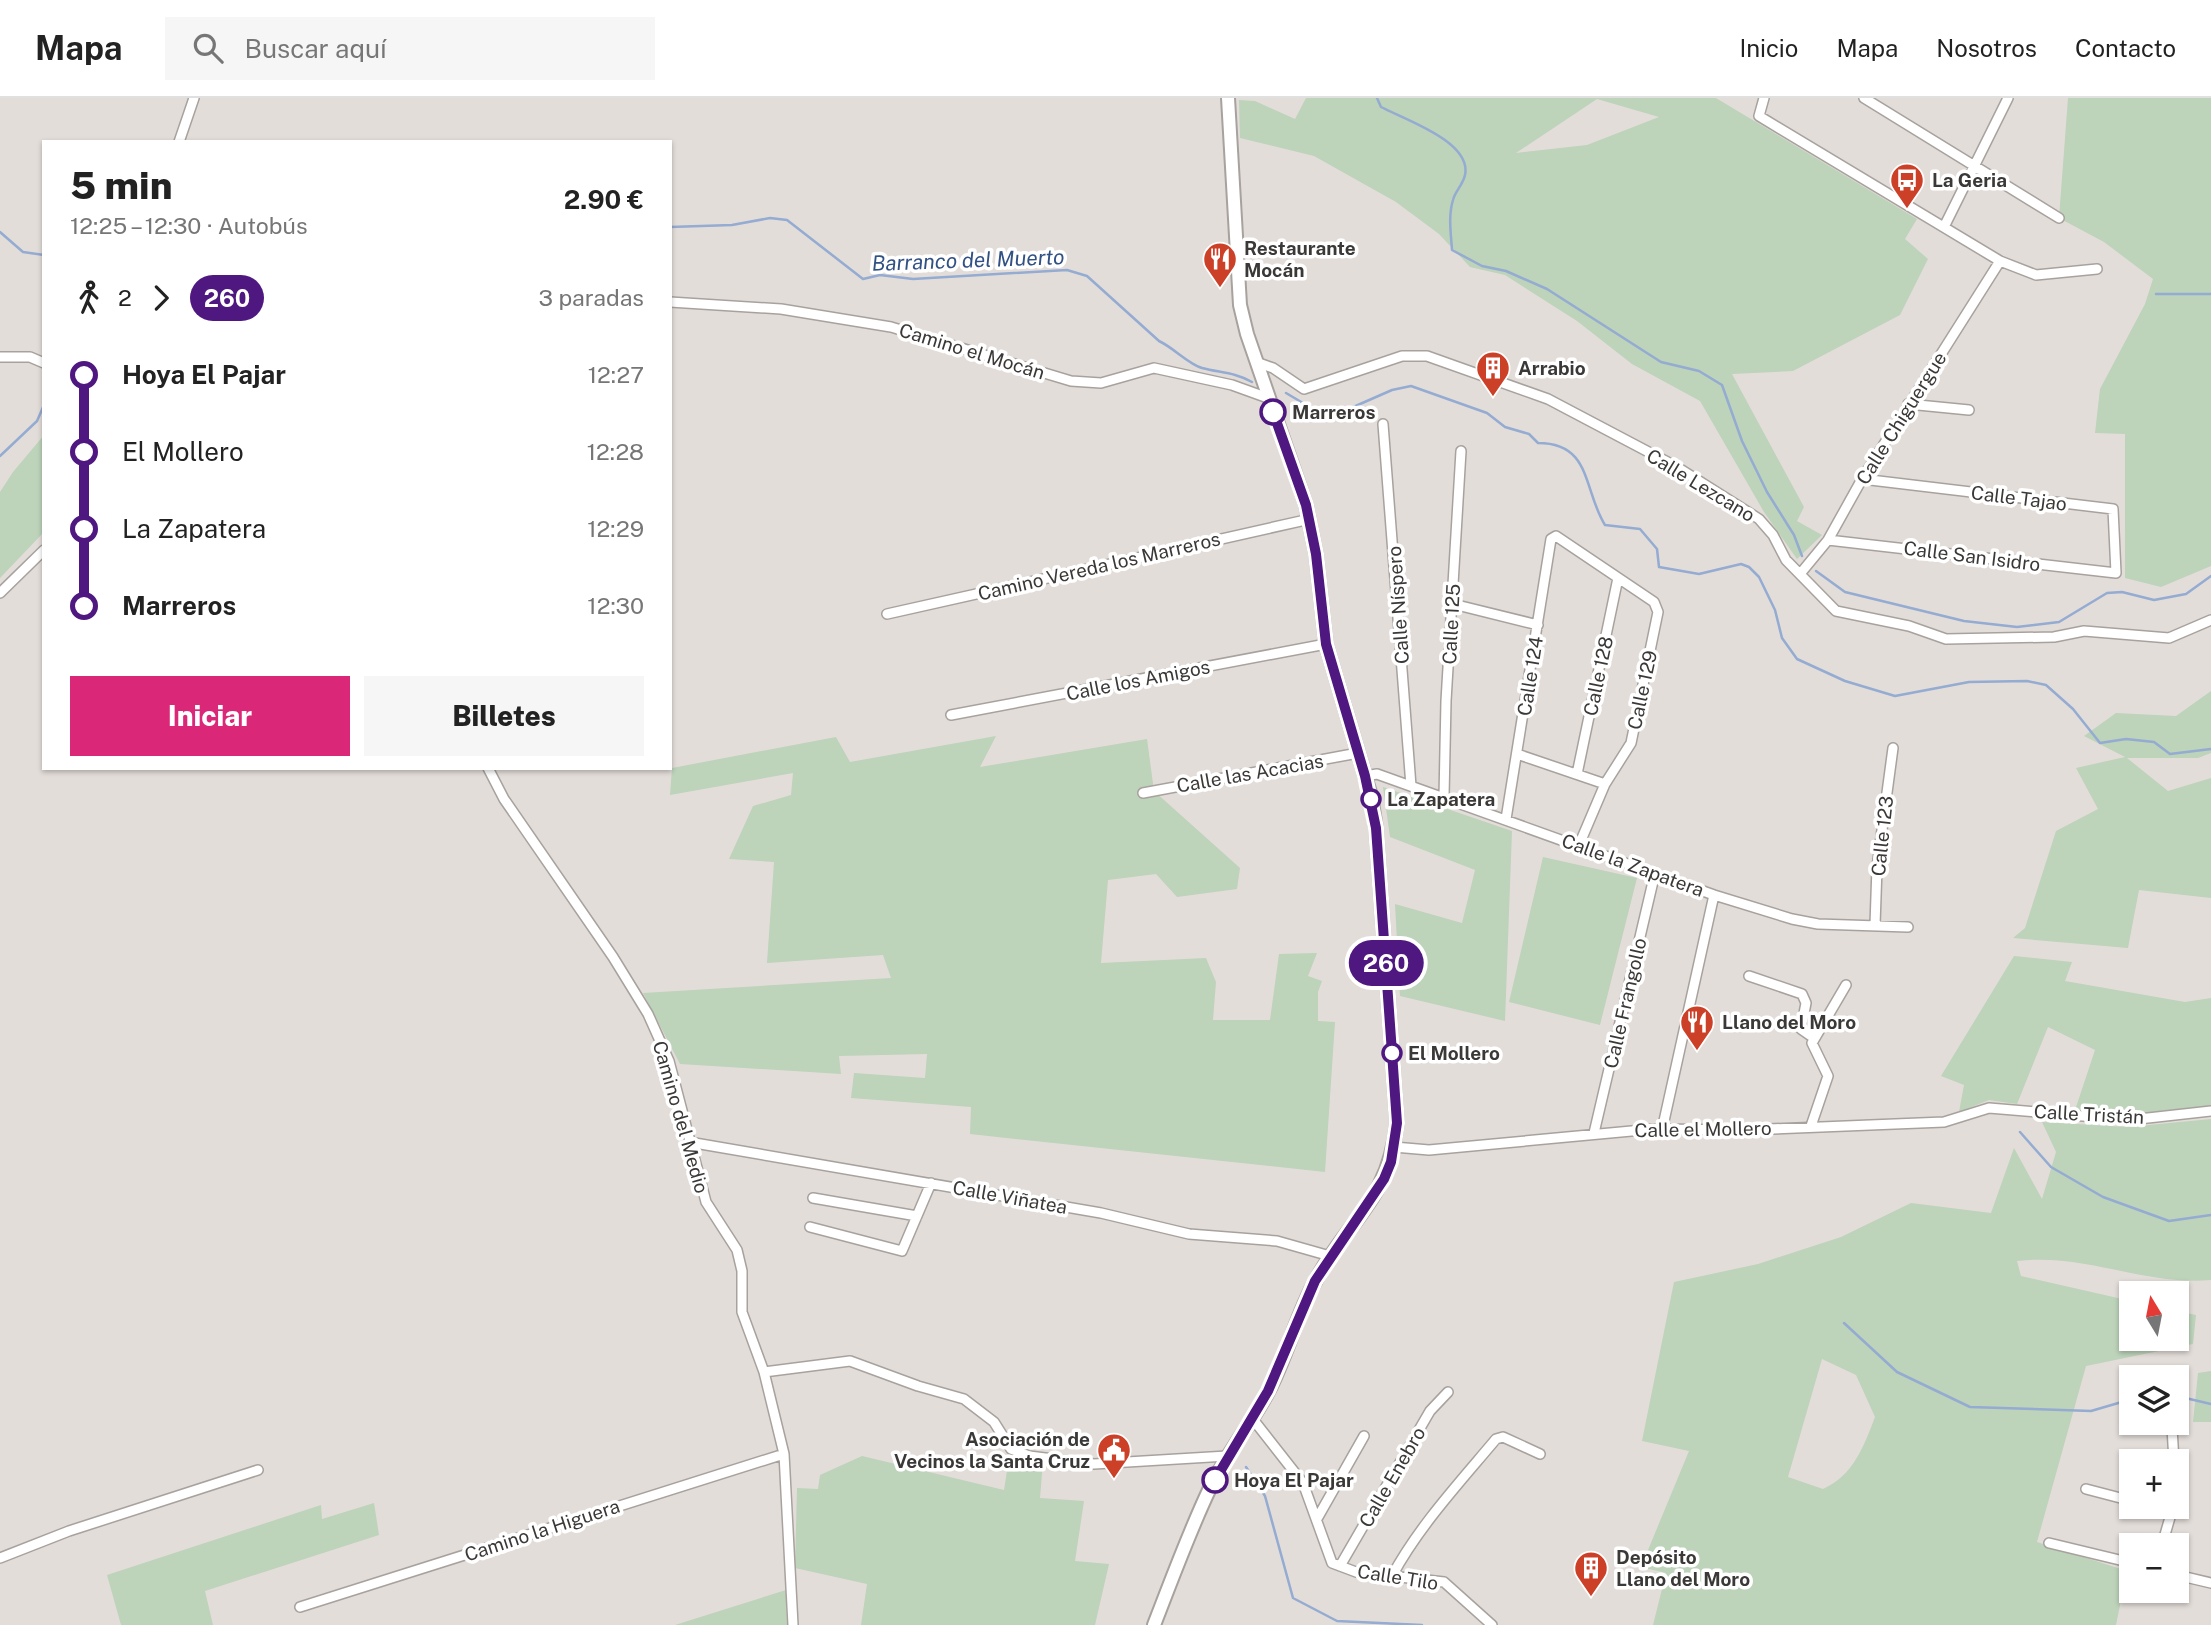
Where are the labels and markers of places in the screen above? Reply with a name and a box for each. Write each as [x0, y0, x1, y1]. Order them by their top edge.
bus stop icon: La Geria [1888, 161, 1926, 210]
place label: La Geria [1932, 169, 2007, 191]
place label: Restaurante Mocán [1244, 237, 1356, 281]
restaurant icon: Restaurante Mocán [1201, 240, 1239, 289]
building icon: Arrabio [1474, 349, 1512, 398]
place label: Arrabio [1518, 357, 1586, 379]
marker: Marreros [1260, 399, 1286, 425]
place label: Marreros [1292, 401, 1375, 423]
place label: La Zapatera [1387, 788, 1495, 810]
marker: La Zapatera [1361, 789, 1381, 809]
restaurant icon: Llano del Moro [1678, 1003, 1716, 1052]
place label: Llano del Moro [1722, 1011, 1856, 1033]
place label: El Mollero [1408, 1042, 1500, 1064]
marker: El Mollero [1382, 1043, 1402, 1063]
place label: Asociación de Vecinos la Santa Cruz [894, 1428, 1090, 1472]
public building icon: Asociación de Vecinos la Santa Cruz [1095, 1431, 1133, 1480]
marker: Hoya El Pajar [1202, 1467, 1228, 1493]
place label: Hoya El Pajar [1234, 1469, 1354, 1491]
place label: Depósito Llano del Moro [1616, 1546, 1750, 1590]
building icon: Depósito Llano del Moro [1572, 1549, 1610, 1598]

